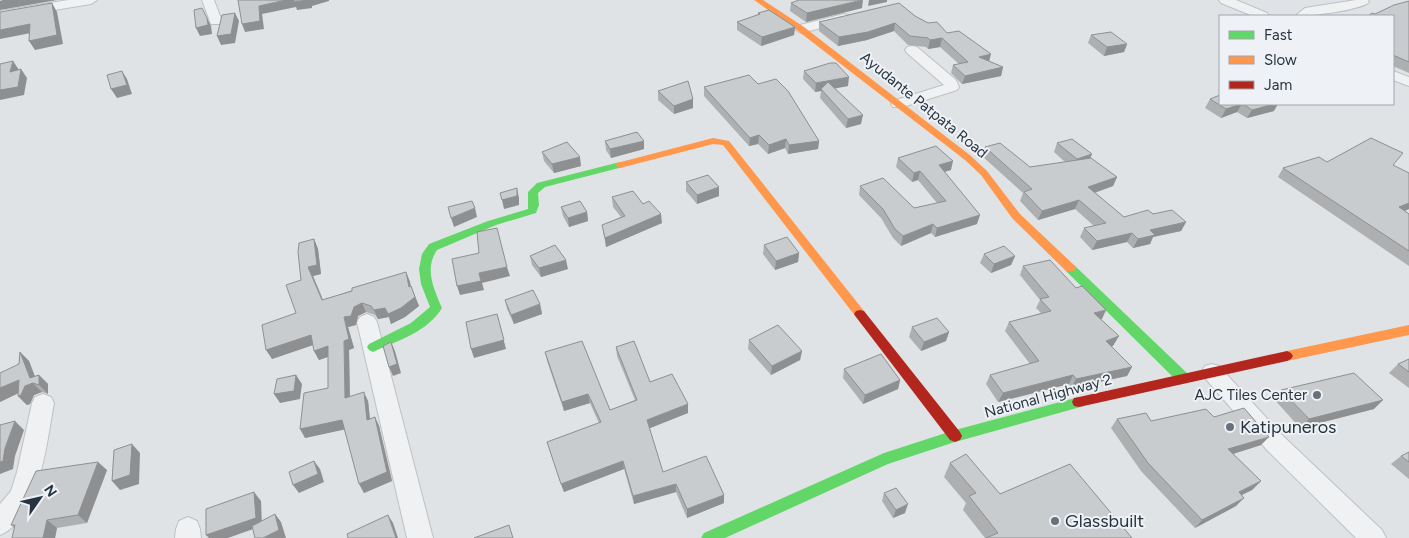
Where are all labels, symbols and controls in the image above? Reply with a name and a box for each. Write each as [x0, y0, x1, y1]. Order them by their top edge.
legend [1219, 15, 1394, 105]
text: Fast [1264, 26, 1293, 44]
street label: Ayudante Patpata Road [857, 48, 991, 162]
text: Slow [1264, 51, 1297, 69]
text: Jam [1264, 76, 1292, 94]
street label: National Highway 2 [982, 370, 1114, 422]
place label: AJC Tiles Center [1194, 386, 1307, 404]
marker: AJC Tiles Center [1311, 389, 1323, 401]
place label: Katipuneros [1240, 416, 1336, 438]
marker: Katipuneros [1224, 421, 1236, 433]
north arrow [15, 473, 65, 523]
text: N [40, 482, 60, 500]
place label: Glassbuilt [1065, 510, 1144, 532]
marker: Glassbuilt [1049, 515, 1061, 527]

